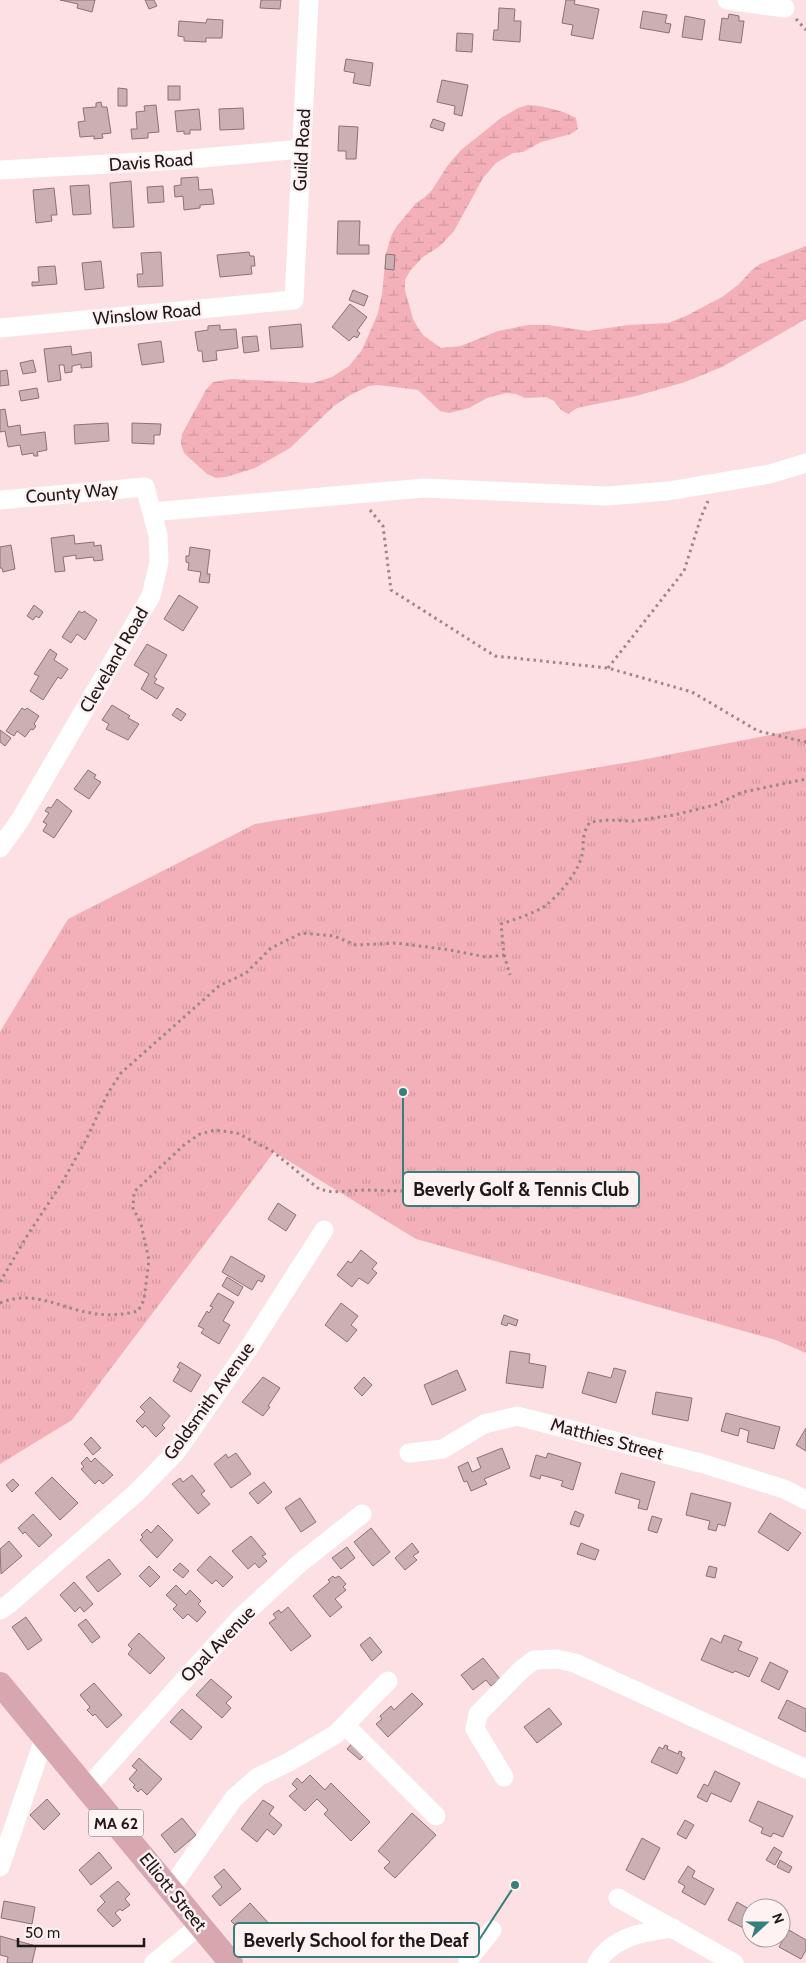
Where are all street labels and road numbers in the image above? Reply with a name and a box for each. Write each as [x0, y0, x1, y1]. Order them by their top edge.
street label: Guild Road [289, 108, 315, 192]
street label: Davis Road [108, 148, 194, 176]
street label: Winslow Road [92, 298, 202, 330]
street label: County Way [25, 478, 119, 508]
street label: Cleveland Road [75, 603, 153, 717]
street label: Goldsmith Avenue [159, 1338, 259, 1464]
street label: Matthies Street [548, 1413, 666, 1465]
street label: Opal Avenue [176, 1601, 260, 1687]
road number: MA 62 [88, 1810, 144, 1836]
street label: Elliott Street [135, 1848, 211, 1936]

